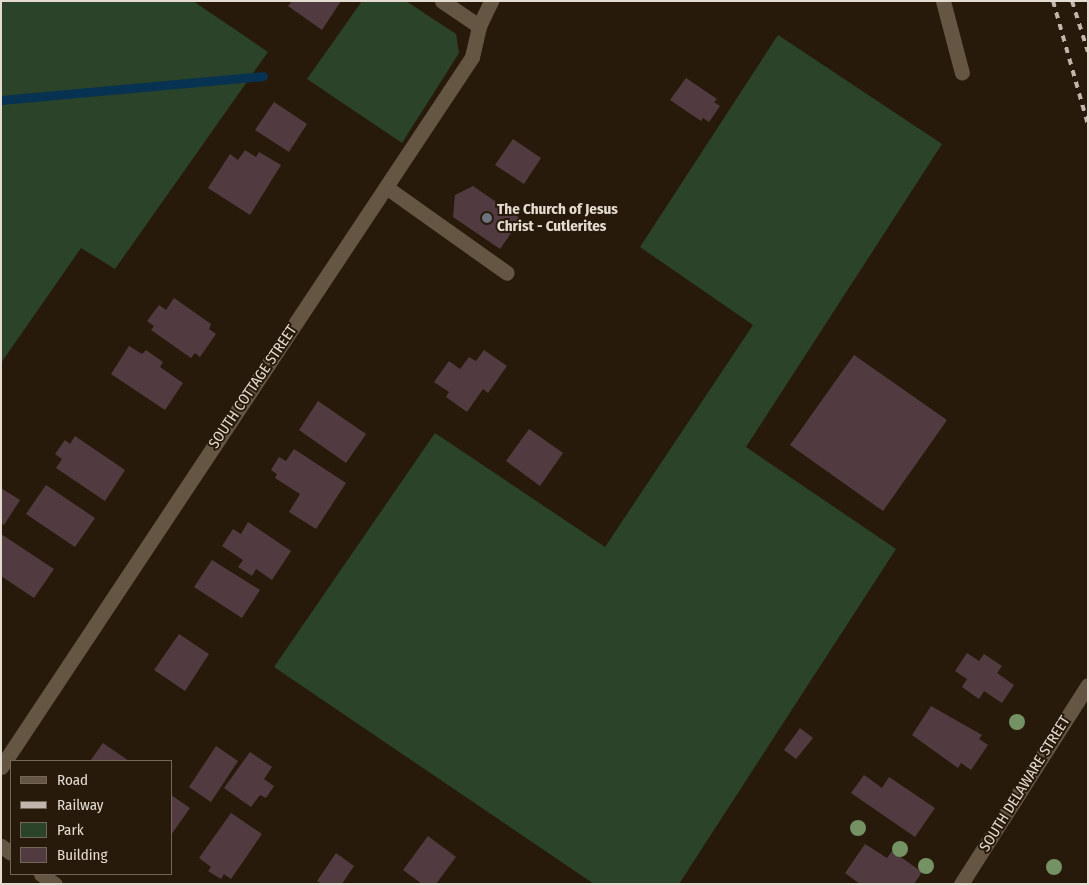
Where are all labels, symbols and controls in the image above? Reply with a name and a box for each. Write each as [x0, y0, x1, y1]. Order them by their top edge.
place label: The Church of Jesus Christ - Cutlerites [497, 200, 618, 235]
marker: The Church of Jesus Christ - Cutlerites [481, 212, 493, 224]
street label: SOUTH COTTAGE STREET [205, 322, 301, 452]
street label: SOUTH DELAWARE STREET [976, 713, 1074, 855]
legend [10, 760, 172, 875]
text: Road [57, 771, 88, 789]
text: Railway [57, 796, 104, 814]
text: Park [57, 821, 84, 839]
text: Building [57, 846, 108, 864]

